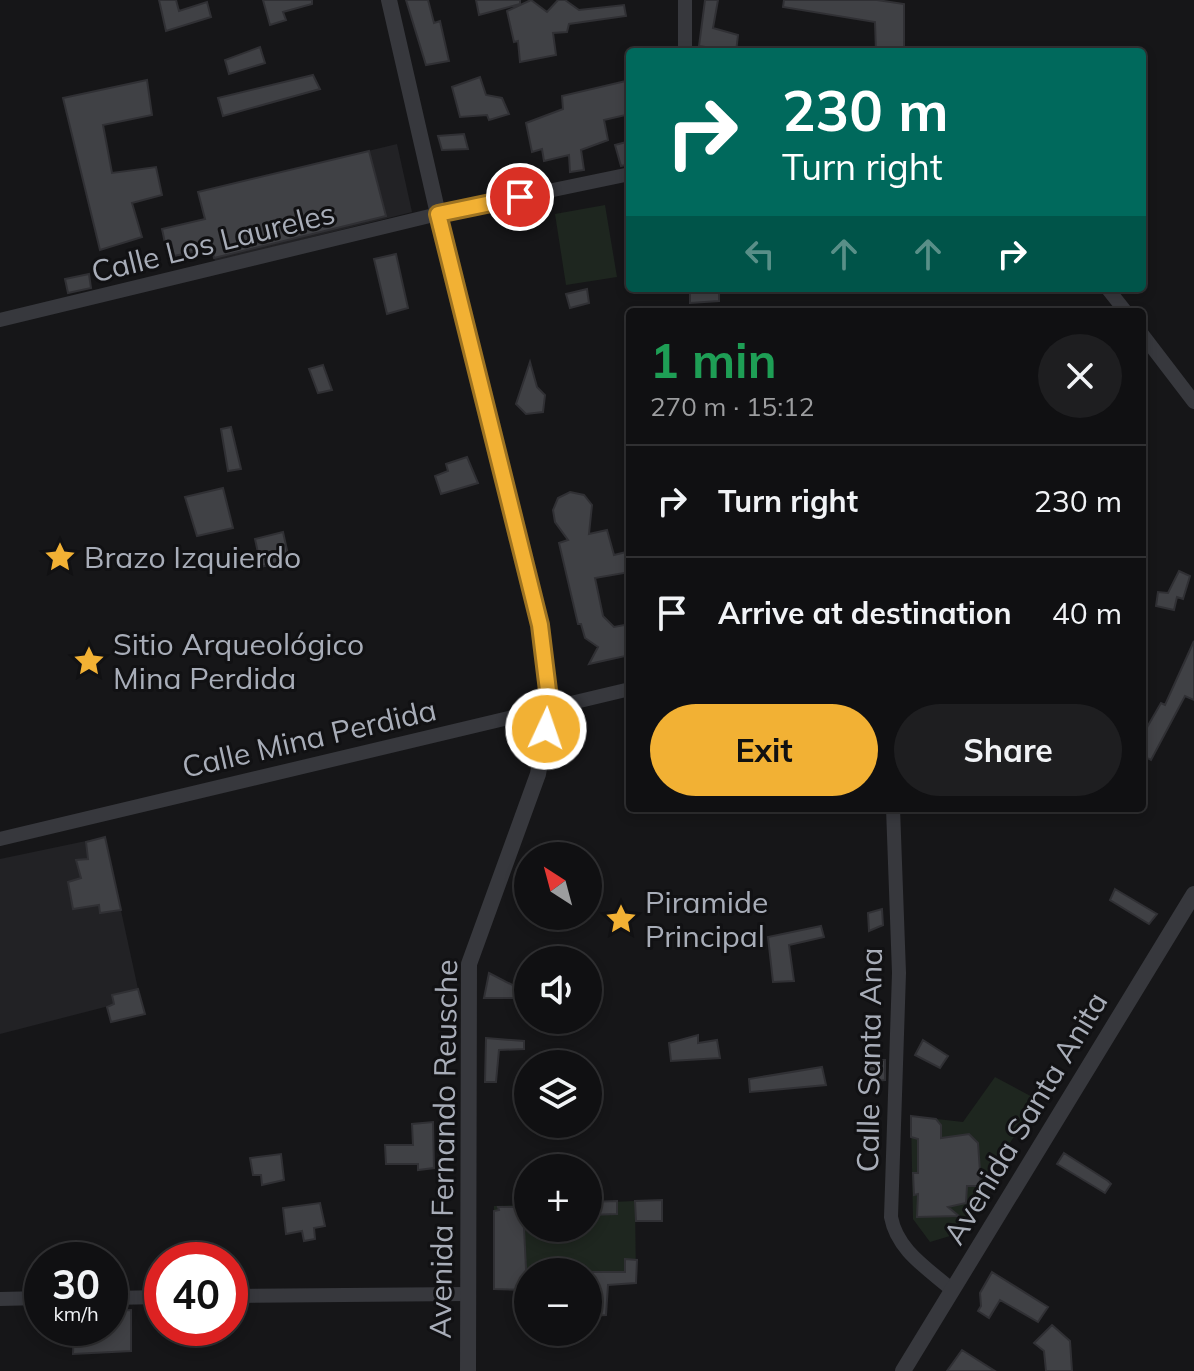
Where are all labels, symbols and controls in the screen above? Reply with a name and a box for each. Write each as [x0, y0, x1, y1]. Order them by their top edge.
text: 230 m [782, 75, 949, 145]
icon: right [650, 80, 754, 184]
text: Turn right [782, 144, 943, 189]
pin [486, 163, 554, 231]
icon: arrive [498, 175, 542, 219]
street label: Calle Los Laureles [87, 193, 339, 291]
icon: left [738, 232, 782, 276]
icon: ahead [822, 232, 866, 276]
icon: ahead [906, 232, 950, 276]
icon: right [990, 232, 1034, 276]
text: 1 min [650, 330, 777, 390]
button: close [1038, 334, 1122, 418]
text: 270 m · 15:12 [650, 390, 814, 423]
icon: right [650, 479, 694, 523]
text: Turn right [718, 482, 858, 520]
text: 230 m [1034, 482, 1122, 520]
place label: Brazo Izquierdo [84, 538, 301, 576]
place icon: Brazo Izquierdo [43, 540, 77, 574]
icon: arrive [650, 591, 694, 635]
text: Arrive at destination [718, 594, 1012, 632]
text: 40 m [1052, 594, 1122, 632]
place label: Sitio Arqueológico Mina Perdida [113, 625, 364, 697]
place icon: Sitio Arqueológico Mina Perdida [72, 644, 106, 678]
position arrow [504, 687, 588, 771]
street label: Calle Mina Perdida [178, 690, 440, 786]
button: Exit [650, 704, 878, 796]
button: Share [894, 704, 1122, 796]
north arrow [514, 842, 602, 930]
map controls [514, 842, 602, 1346]
place label: Piramide Principal [645, 883, 768, 955]
place icon: Piramide Principal [604, 902, 638, 936]
button: sound [514, 946, 602, 1034]
street label: Calle Santa Ana [848, 947, 890, 1173]
street label: Avenida Fernando Reusche [421, 959, 465, 1339]
street label: Avenida Santa Anita [935, 985, 1115, 1251]
button: layers [514, 1050, 602, 1138]
button: + [514, 1154, 602, 1242]
speed limit sign: 40 [144, 1242, 248, 1346]
button: − [514, 1258, 602, 1346]
text: 30 [52, 1259, 100, 1309]
text: km/h [53, 1301, 99, 1326]

